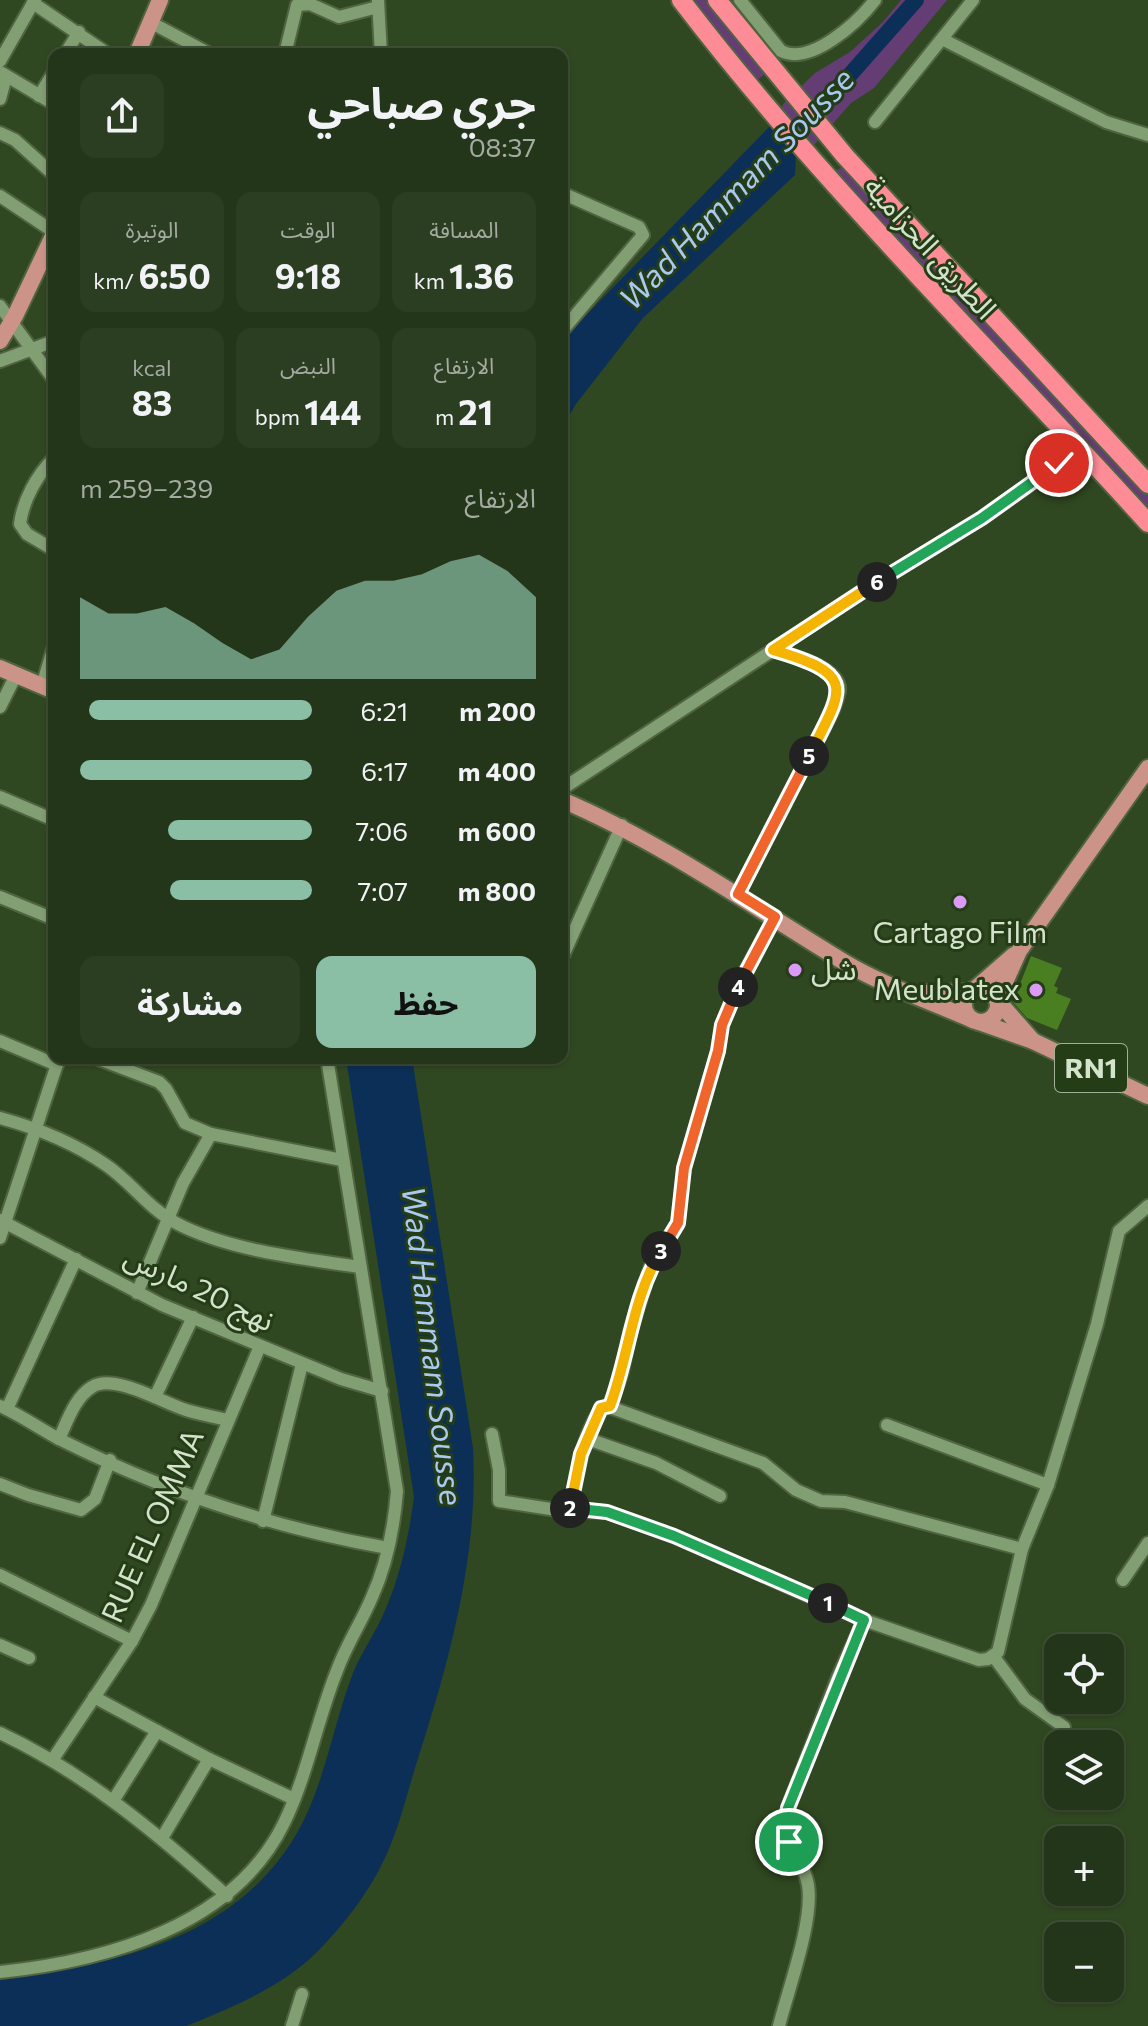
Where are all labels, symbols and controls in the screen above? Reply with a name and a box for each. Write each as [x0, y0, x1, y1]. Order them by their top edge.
water label: Wad Hammam Sousse [610, 58, 862, 317]
button: share [80, 74, 164, 158]
text: جري صباحي [307, 74, 536, 128]
text: 08:37 [469, 131, 536, 162]
street label: الطريق الحزامية [856, 167, 1006, 327]
text: الوتيرة [126, 216, 178, 243]
text: الوقت [280, 216, 336, 243]
text: المسافة [429, 216, 499, 243]
text: 6:50 [138, 254, 211, 296]
text: 9:18 [275, 254, 341, 296]
text: 1.36 [449, 254, 514, 296]
text: /km [93, 267, 138, 294]
text: km [414, 267, 449, 294]
text: النبض [280, 352, 336, 379]
text: الارتفاع [434, 352, 494, 379]
text: kcal [132, 354, 172, 381]
text: 83 [132, 381, 172, 423]
text: 144 [304, 390, 361, 432]
text: 21 [458, 390, 493, 432]
text: bpm [255, 403, 304, 430]
text: m [435, 403, 458, 430]
pin [1025, 429, 1093, 497]
icon: check [1037, 441, 1081, 485]
text: 239–259 m [80, 472, 213, 503]
text: الارتفاع [465, 482, 536, 513]
pin: 6 [857, 562, 897, 602]
text: 6 [870, 568, 884, 595]
text: 6:21 [361, 695, 408, 726]
text: 200 m [459, 695, 536, 726]
pin: 5 [789, 736, 829, 776]
text: 5 [803, 742, 815, 769]
text: 6:17 [361, 755, 408, 786]
text: 400 m [458, 755, 536, 786]
text: 7:06 [355, 815, 408, 846]
text: 600 m [458, 815, 536, 846]
text: 7:07 [358, 875, 408, 906]
text: 800 m [458, 875, 536, 906]
marker: Cartago Film [951, 893, 969, 911]
place label: Cartago Film [873, 912, 1047, 949]
place label: شل [811, 949, 856, 987]
button: مشاركة [80, 956, 300, 1048]
button: حفظ [316, 956, 536, 1048]
marker: شل [786, 961, 804, 979]
pin: 4 [718, 967, 758, 1007]
place label: Meublatex [874, 969, 1020, 1006]
text: 4 [731, 973, 745, 1000]
marker: Meublatex [1027, 981, 1045, 999]
road number: RN1 [1055, 1044, 1127, 1092]
water label: Wad Hammam Sousse [395, 1184, 473, 1508]
pin: 3 [641, 1231, 681, 1271]
street label: نهج 20 مارس [117, 1236, 281, 1343]
text: 3 [655, 1237, 667, 1264]
street label: RUE EL OMMA [92, 1423, 210, 1627]
pin: 2 [550, 1488, 590, 1528]
text: 2 [564, 1494, 576, 1521]
pin: 1 [808, 1583, 848, 1623]
text: 1 [823, 1589, 833, 1616]
map controls [1044, 1634, 1124, 2002]
button: locate [1044, 1634, 1124, 1714]
button: layers [1044, 1730, 1124, 1810]
pin [755, 1808, 823, 1876]
icon: arrive [767, 1820, 811, 1864]
button: + [1044, 1826, 1124, 1906]
button: − [1044, 1922, 1124, 2002]

